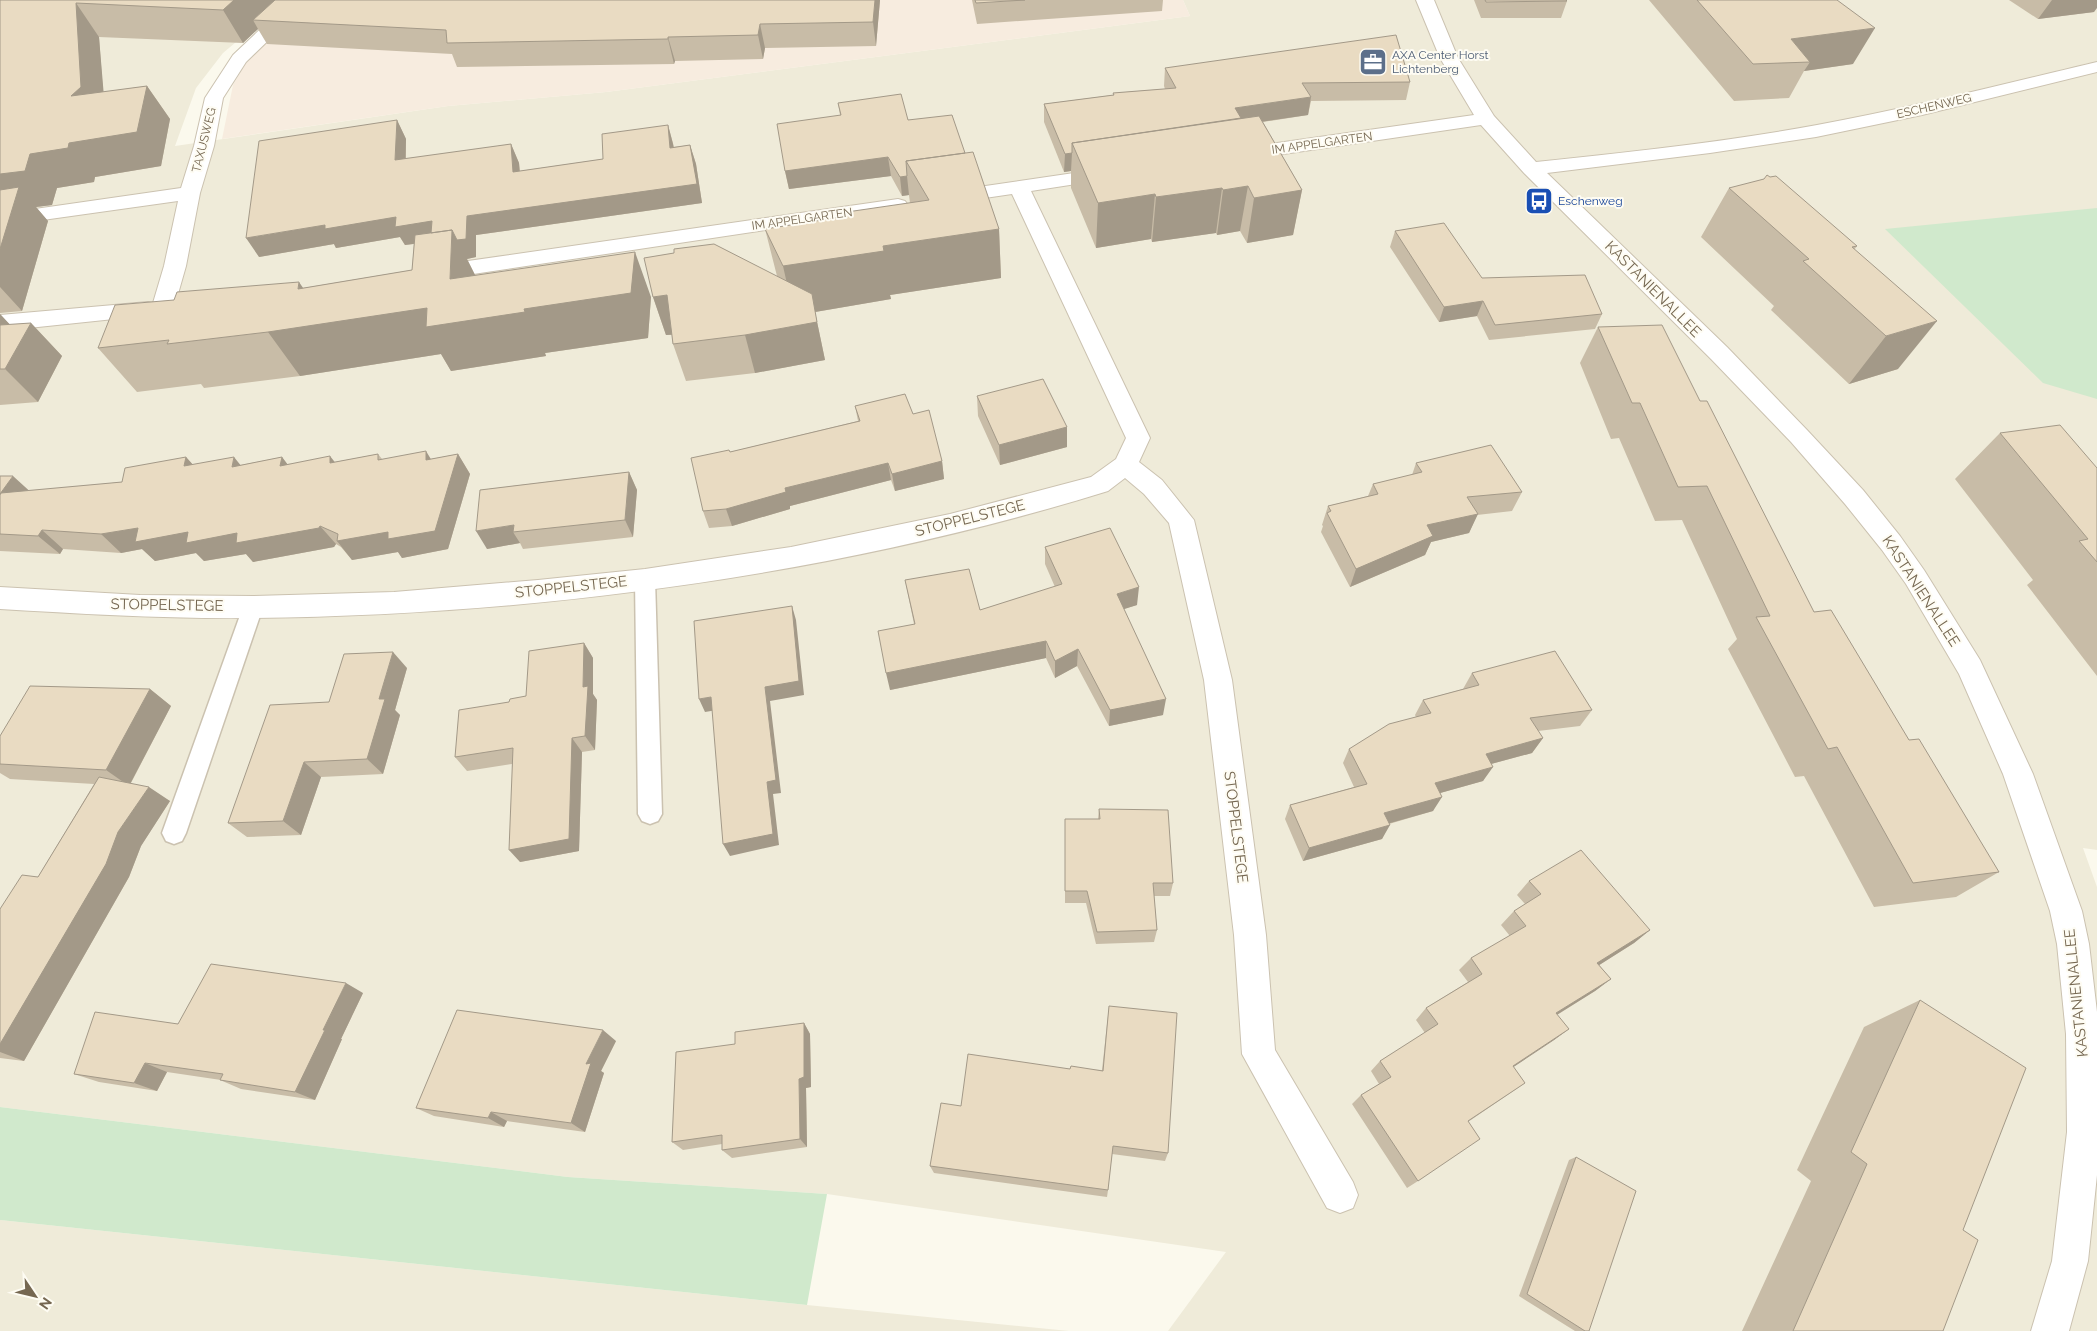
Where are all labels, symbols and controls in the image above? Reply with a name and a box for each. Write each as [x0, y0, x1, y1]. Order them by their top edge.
office icon: AXA Center Horst Lichtenberg [1358, 47, 1388, 77]
place label: AXA Center Horst Lichtenberg [1392, 48, 1489, 76]
street label: ESCHENWEG [1895, 91, 1973, 121]
street label: TAXUSWEG [189, 106, 219, 174]
street label: IM APPELGARTEN [1271, 129, 1373, 157]
bus stop icon: Eschenweg [1524, 186, 1554, 216]
place label: Eschenweg [1558, 194, 1623, 208]
street label: IM APPELGARTEN [751, 205, 853, 233]
street label: KASTANIENALLEE [1601, 237, 1705, 341]
street label: STOPPELSTEGE [913, 496, 1027, 540]
street label: KASTANIENALLEE [1878, 532, 1964, 650]
street label: STOPPELSTEGE [514, 572, 628, 602]
street label: STOPPELSTEGE [110, 595, 224, 615]
street label: STOPPELSTEGE [1220, 770, 1252, 884]
street label: KASTANIENALLEE [2060, 928, 2092, 1058]
north arrow [10, 1271, 60, 1321]
text: N [36, 1294, 55, 1312]

